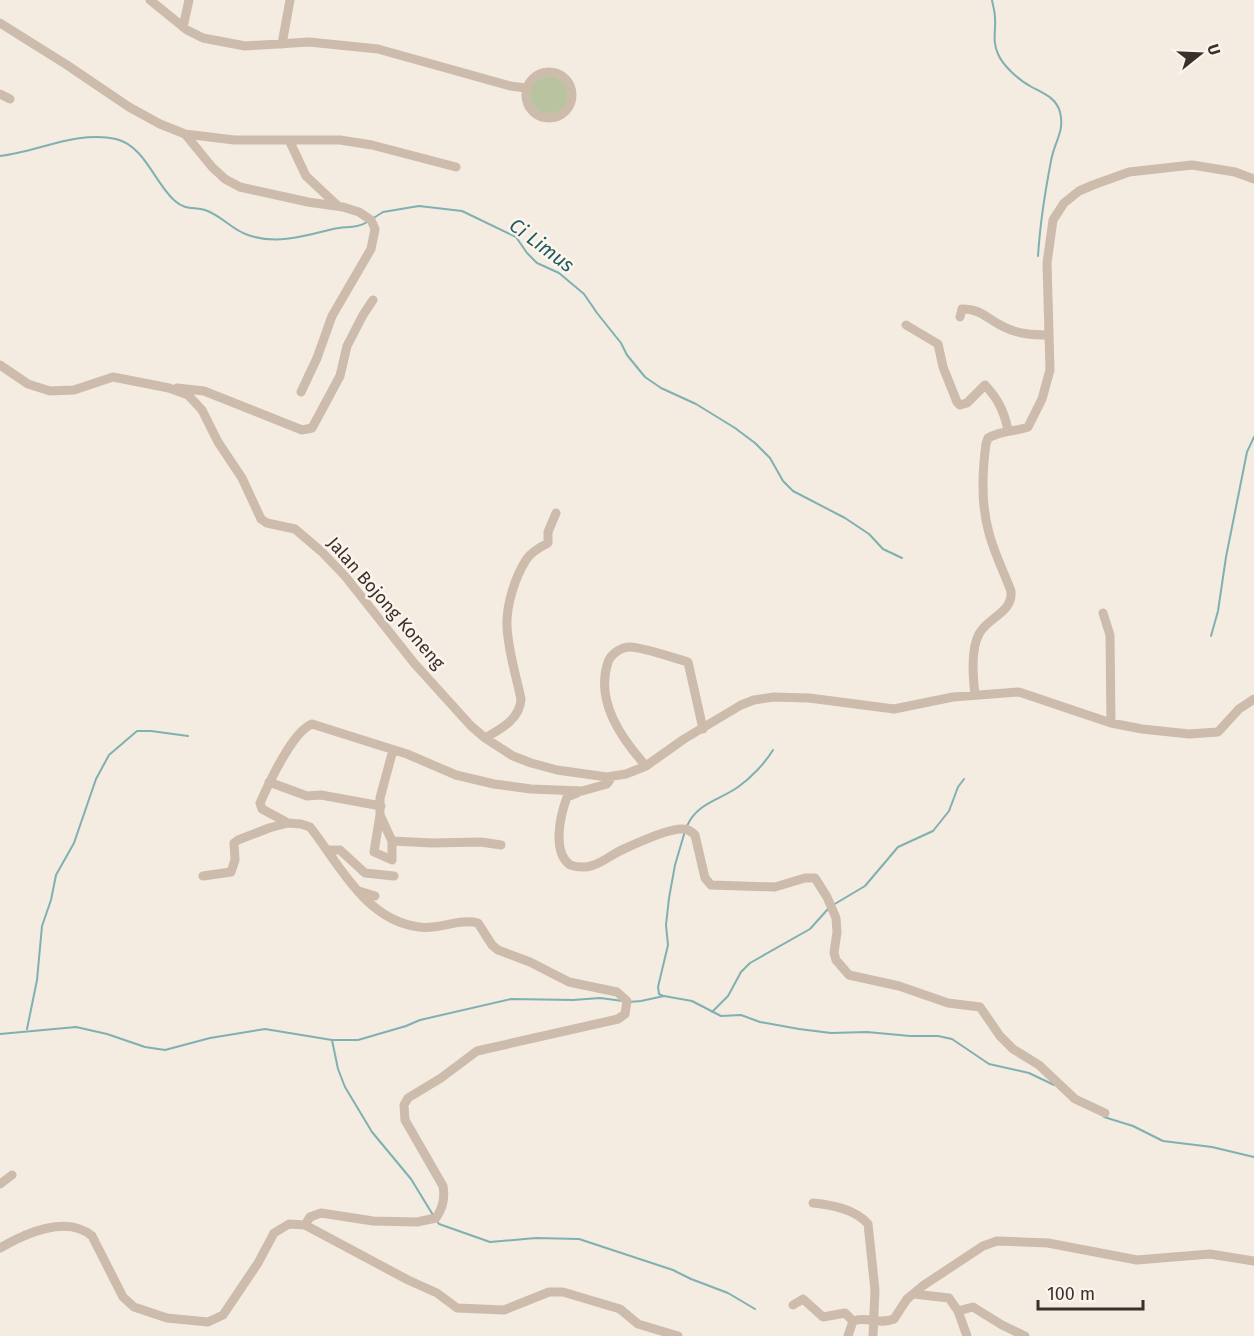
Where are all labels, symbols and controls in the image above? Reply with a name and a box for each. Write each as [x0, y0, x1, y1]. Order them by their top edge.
north arrow [1170, 24, 1230, 84]
text: U [1203, 42, 1224, 57]
water label: Ci Limus [505, 213, 579, 277]
street label: Jalan Bojong Koneng [323, 532, 450, 674]
scale bar [1038, 1273, 1143, 1311]
text: 100 m [1047, 1283, 1095, 1305]

